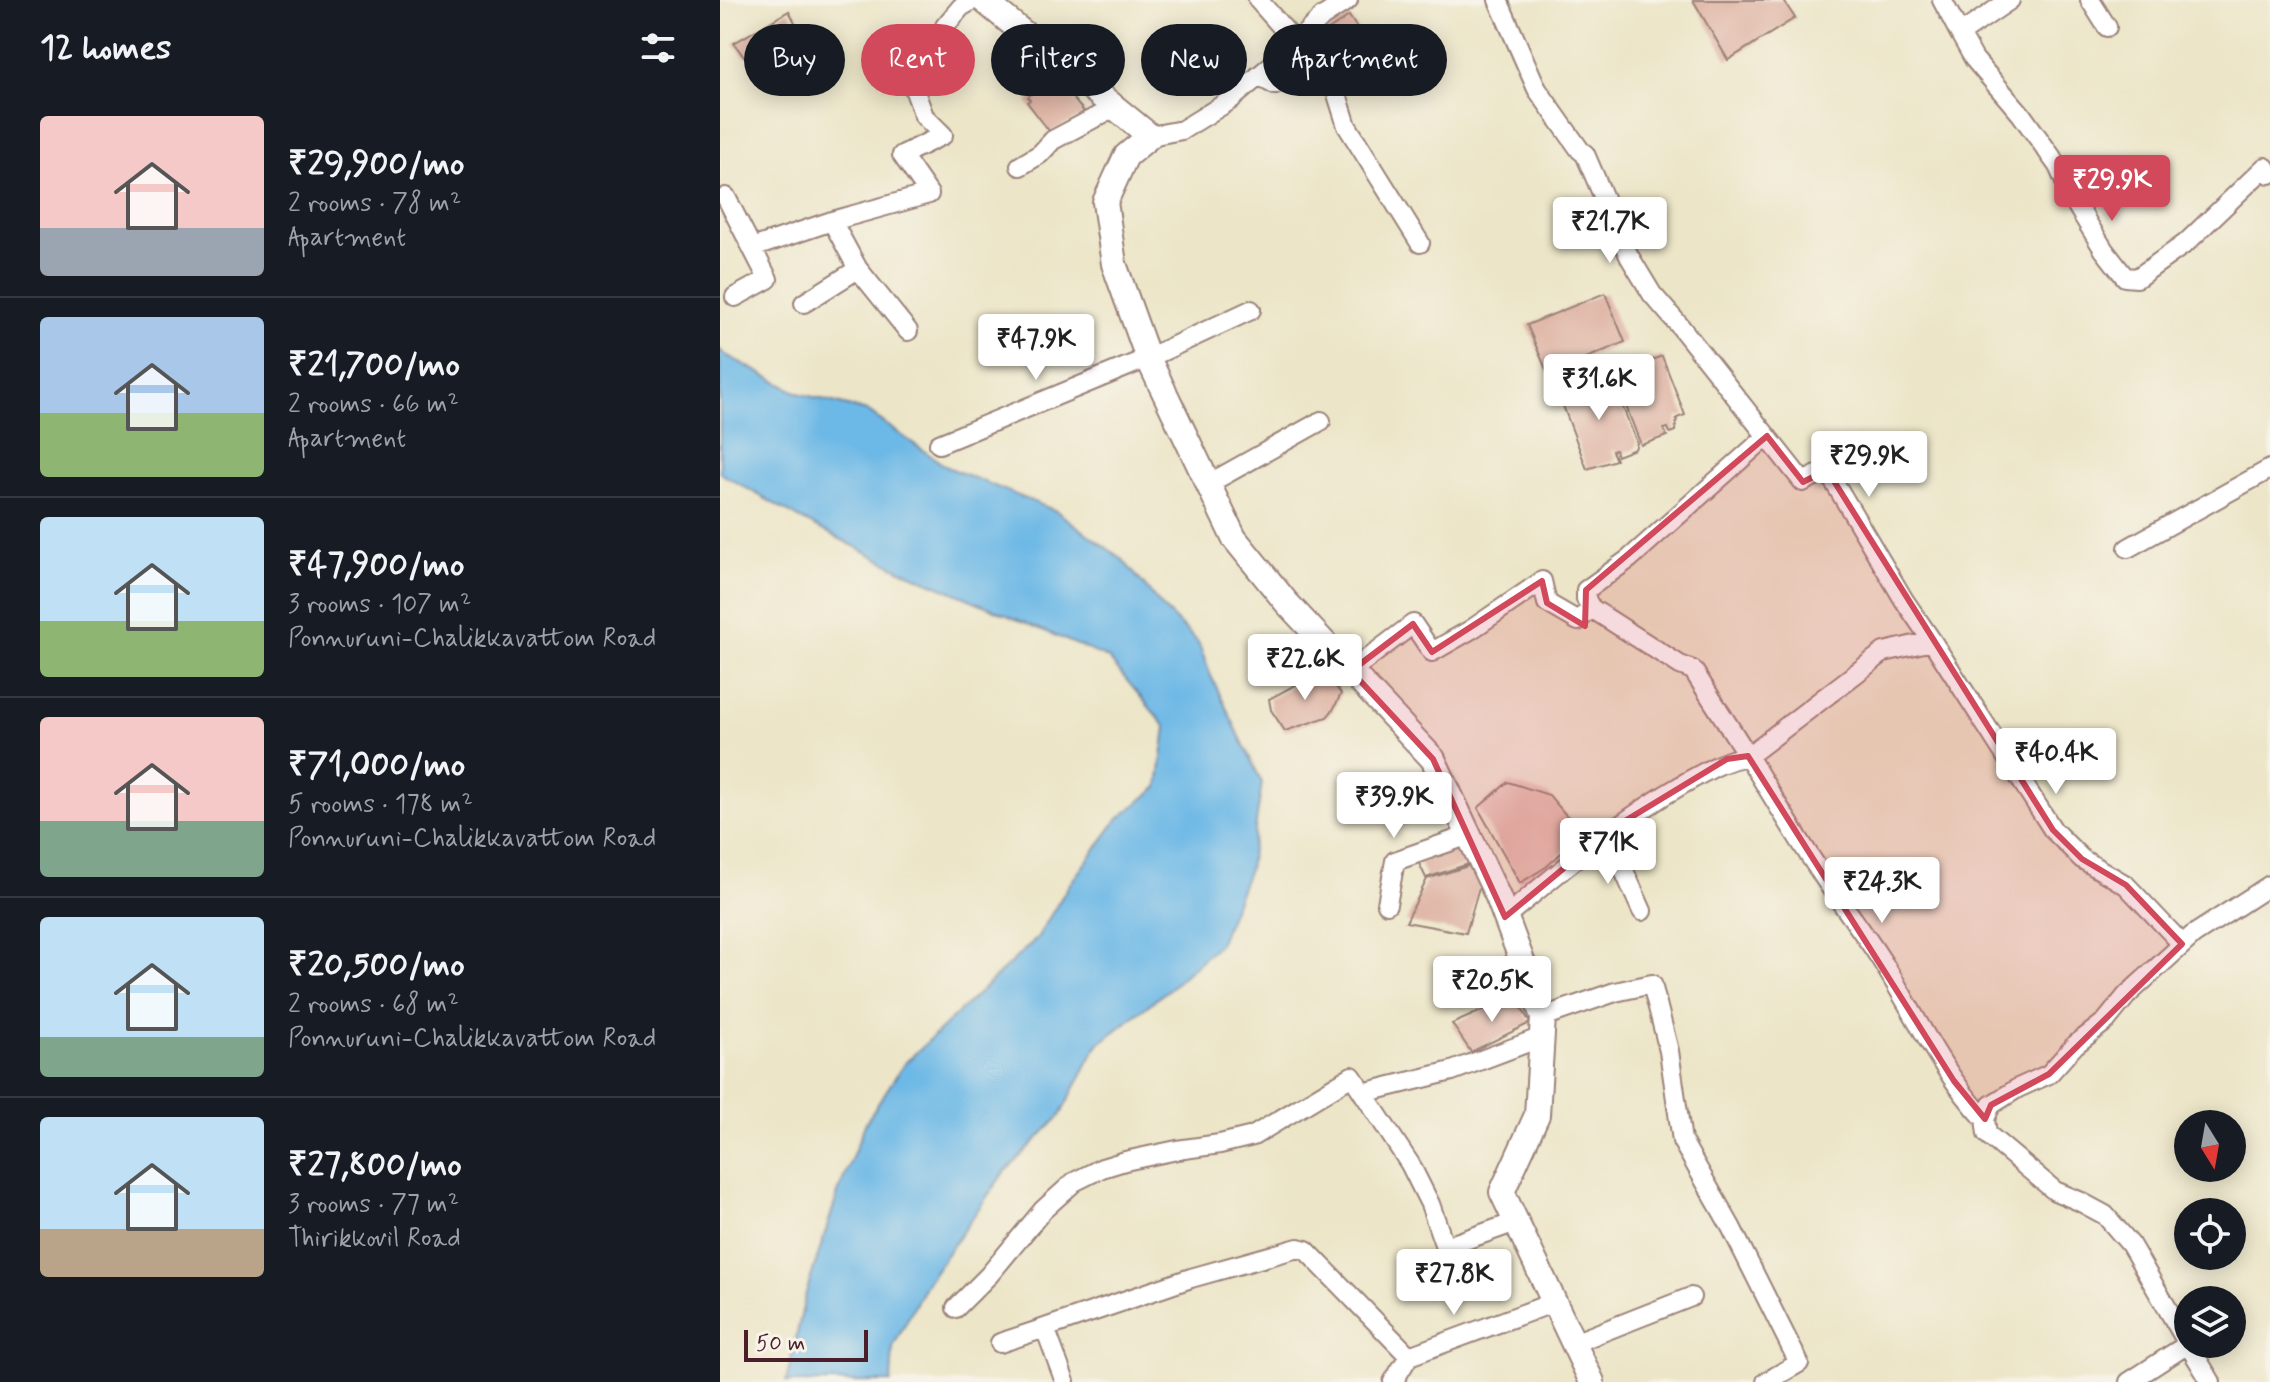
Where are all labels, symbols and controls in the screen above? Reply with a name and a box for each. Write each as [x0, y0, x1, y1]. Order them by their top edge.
chip: Buy [744, 24, 845, 96]
chip: Rent [861, 24, 975, 96]
chip: Filters [991, 24, 1125, 96]
chip: New [1141, 24, 1247, 96]
chip: Apartment [1263, 24, 1447, 96]
text: 12 homes [40, 26, 171, 71]
icon: filters [636, 26, 680, 70]
text: ₹29,900/mo [288, 142, 464, 187]
icon: home [104, 148, 200, 244]
pin: ₹29.9K [2047, 155, 2177, 223]
text: ₹29.9K [2072, 164, 2152, 198]
text: 2 rooms · 78 m² [288, 187, 461, 221]
pin: ₹21.7K [1545, 197, 1675, 265]
text: ₹21.7K [1571, 206, 1649, 240]
text: Apartment [288, 221, 406, 255]
pin: ₹47.9K [971, 314, 1101, 382]
text: ₹47.9K [996, 323, 1076, 357]
text: ₹21,700/mo [288, 343, 460, 388]
icon: home [104, 349, 200, 445]
pin: ₹31.6K [1534, 354, 1664, 422]
text: ₹31.6K [1562, 363, 1636, 397]
text: 2 rooms · 66 m² [288, 388, 459, 422]
text: Apartment [288, 422, 406, 456]
pin: ₹29.9K [1804, 431, 1934, 499]
text: ₹29.9K [1829, 440, 1909, 474]
text: ₹47,900/mo [288, 543, 464, 588]
icon: home [104, 549, 200, 645]
text: 3 rooms · 107 m² [288, 588, 471, 622]
text: Ponnuruni-Chalikkavattom Road [288, 622, 656, 656]
pin: ₹22.6K [1240, 634, 1370, 702]
text: ₹22.6K [1266, 643, 1344, 677]
pin: ₹40.4K [1991, 728, 2121, 796]
text: ₹40.4K [2014, 737, 2098, 771]
text: ₹71,000/mo [288, 743, 465, 788]
icon: home [104, 749, 200, 845]
pin: ₹39.9K [1329, 772, 1459, 840]
text: ₹39.9K [1355, 781, 1433, 815]
text: 5 rooms · 178 m² [288, 788, 473, 822]
pin: ₹71K [1561, 818, 1655, 886]
text: Ponnuruni-Chalikkavattom Road [288, 822, 656, 856]
text: ₹71K [1578, 827, 1638, 861]
pin: ₹24.3K [1817, 857, 1947, 925]
text: ₹24.3K [1843, 866, 1921, 900]
text: ₹20,500/mo [288, 943, 465, 988]
icon: home [104, 949, 200, 1045]
pin: ₹20.5K [1427, 956, 1557, 1024]
text: ₹20.5K [1451, 965, 1533, 999]
text: 2 rooms · 68 m² [288, 988, 459, 1022]
text: Ponnuruni-Chalikkavattom Road [288, 1022, 656, 1056]
north arrow [2174, 1110, 2246, 1182]
map controls [2174, 1110, 2246, 1358]
text: ₹27,800/mo [288, 1143, 462, 1188]
icon: home [104, 1149, 200, 1245]
text: 3 rooms · 77 m² [288, 1188, 459, 1222]
button: locate [2174, 1198, 2246, 1270]
text: Thirikkovil Road [288, 1222, 461, 1256]
pin: ₹27.8K [1389, 1249, 1519, 1317]
text: ₹27.8K [1414, 1258, 1494, 1292]
button: layers [2174, 1286, 2246, 1358]
scale bar [744, 1326, 868, 1362]
text: 50 m [756, 1330, 805, 1358]

